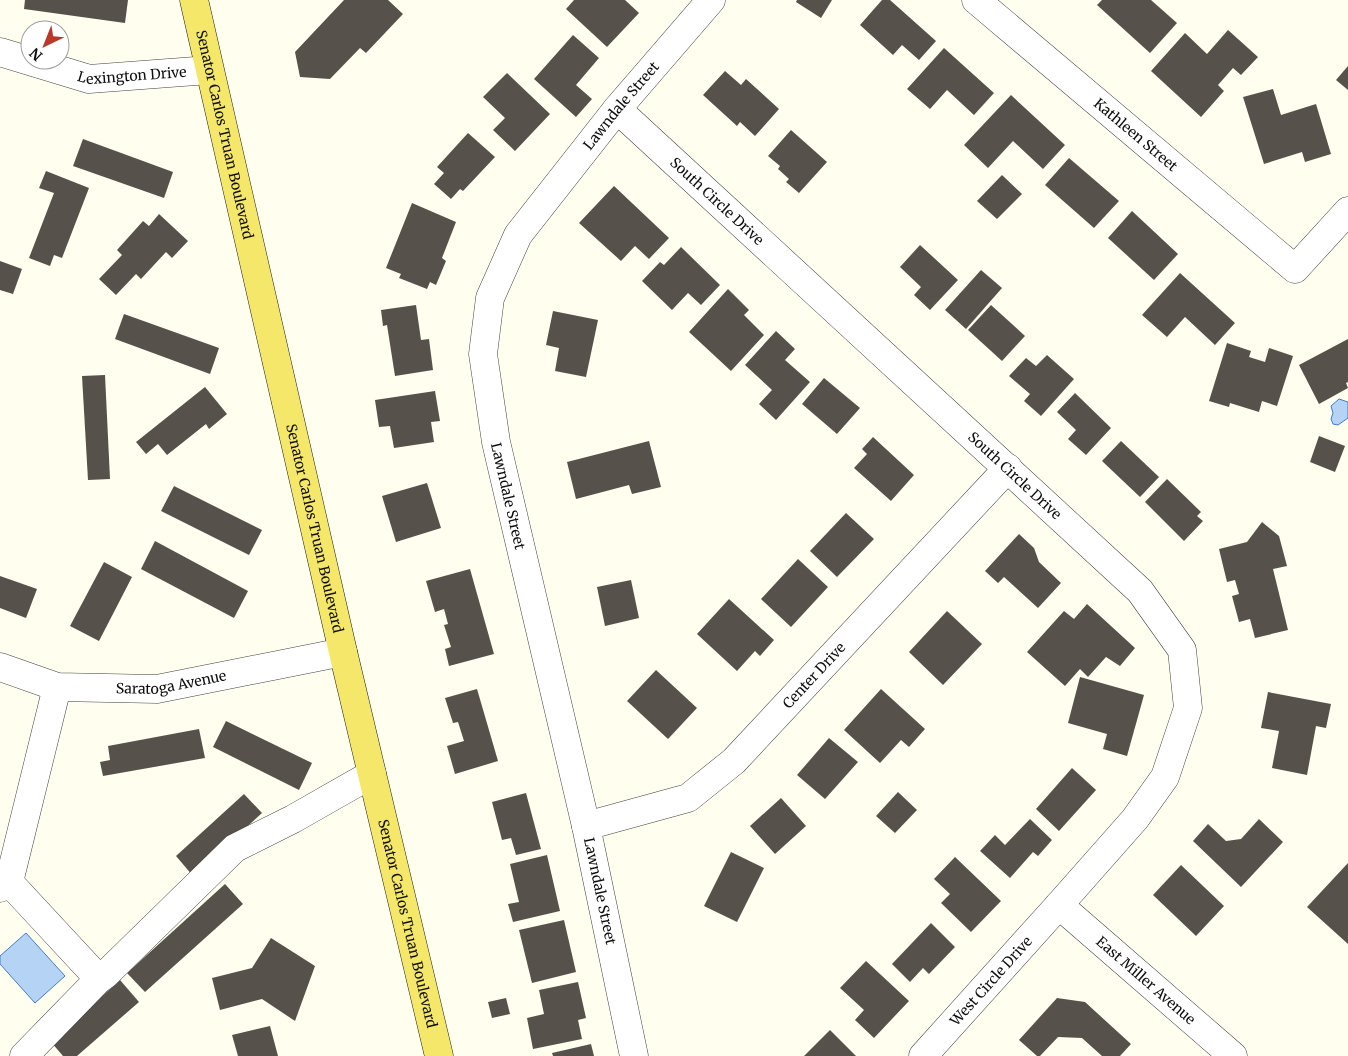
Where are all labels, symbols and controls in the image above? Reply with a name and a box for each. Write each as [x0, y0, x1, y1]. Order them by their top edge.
north arrow [20, 20, 70, 70]
street label: Senator Carlos Truan Boulevard [192, 28, 257, 241]
text: N [26, 44, 46, 65]
street label: Lawndale Street [579, 58, 663, 154]
street label: Lexington Drive [75, 63, 187, 88]
street label: Kathleen Street [1090, 94, 1182, 175]
street label: South Circle Drive [666, 154, 768, 249]
street label: Senator Carlos Truan Boulevard [282, 422, 347, 635]
street label: South Circle Drive [964, 428, 1065, 523]
street label: Lawndale Street [487, 441, 529, 552]
street label: Center Drive [779, 639, 849, 712]
street label: Saratoga Avenue [116, 666, 228, 698]
street label: Senator Carlos Truan Boulevard [374, 818, 441, 1030]
street label: Lawndale Street [580, 836, 620, 947]
street label: East Miller Avenue [1092, 932, 1199, 1028]
street label: West Circle Drive [945, 933, 1036, 1030]

